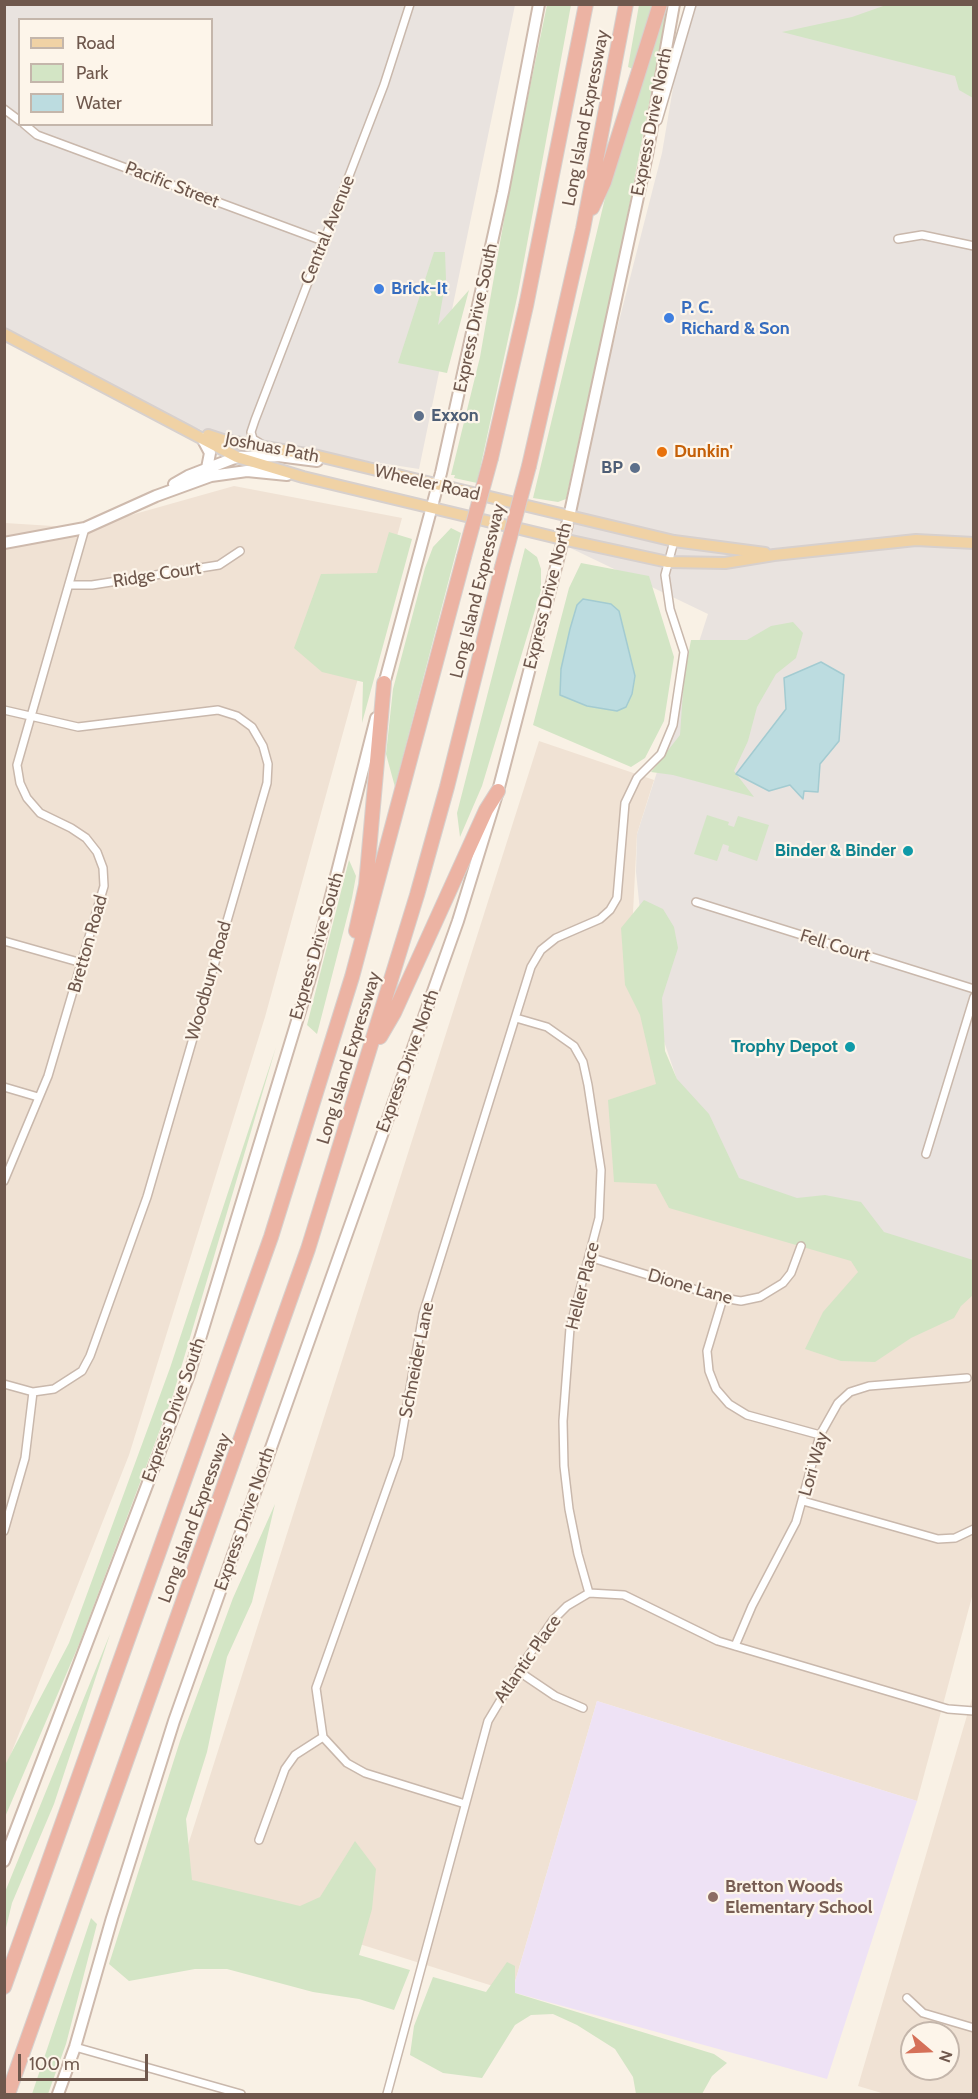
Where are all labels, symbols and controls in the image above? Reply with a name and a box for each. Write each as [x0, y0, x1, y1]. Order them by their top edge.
legend [18, 18, 213, 126]
street label: Long Island Expressway [558, 28, 614, 208]
text: Road [76, 32, 115, 54]
street label: Express Drive North [627, 46, 677, 198]
text: Park [76, 62, 108, 84]
text: Water [76, 92, 122, 114]
street label: Pacific Street [122, 157, 222, 213]
street label: Central Avenue [296, 172, 360, 288]
street label: Express Drive South [450, 241, 502, 395]
place label: Brick-It [391, 278, 448, 300]
marker: Brick-It [372, 282, 386, 296]
place label: P. C. Richard & Son [681, 297, 790, 340]
marker: P. C. Richard & Son [662, 311, 676, 325]
place label: Exxon [431, 405, 479, 427]
marker: Exxon [412, 409, 426, 423]
street label: Joshuas Path [223, 428, 321, 468]
place label: Dunkin' [674, 441, 733, 463]
marker: Dunkin' [655, 445, 669, 459]
place label: BP [601, 457, 623, 479]
street label: Wheeler Road [372, 460, 482, 506]
marker: BP [628, 461, 642, 475]
street label: Long Island Expressway [446, 501, 510, 681]
street label: Express Drive North [519, 520, 577, 672]
street label: Ridge Court [112, 557, 202, 593]
place label: Binder & Binder [775, 840, 896, 862]
marker: Binder & Binder [901, 844, 915, 858]
street label: Express Drive South [286, 870, 348, 1022]
street label: Bretton Road [64, 893, 112, 995]
street label: Woodbury Road [182, 919, 236, 1043]
street label: Fell Court [797, 925, 873, 967]
street label: Long Island Expressway [312, 969, 386, 1147]
street label: Express Drive North [372, 987, 444, 1135]
place label: Trophy Depot [731, 1036, 838, 1058]
marker: Trophy Depot [843, 1040, 857, 1054]
street label: Heller Place [562, 1240, 604, 1332]
street label: Dione Lane [645, 1265, 735, 1309]
street label: Schneider Lane [395, 1300, 439, 1420]
street label: Express Drive South [138, 1335, 210, 1485]
street label: Lori Way [795, 1429, 833, 1499]
street label: Long Island Expressway [154, 1430, 236, 1606]
street label: Express Drive North [210, 1444, 280, 1594]
street label: Atlantic Place [490, 1611, 566, 1707]
place label: Bretton Woods Elementary School [725, 1876, 872, 1918]
marker: Bretton Woods Elementary School [706, 1890, 720, 1904]
north arrow [900, 2021, 960, 2081]
scale bar [21, 2042, 152, 2080]
text: N [935, 2048, 956, 2065]
text: 100 m [29, 2053, 80, 2075]

